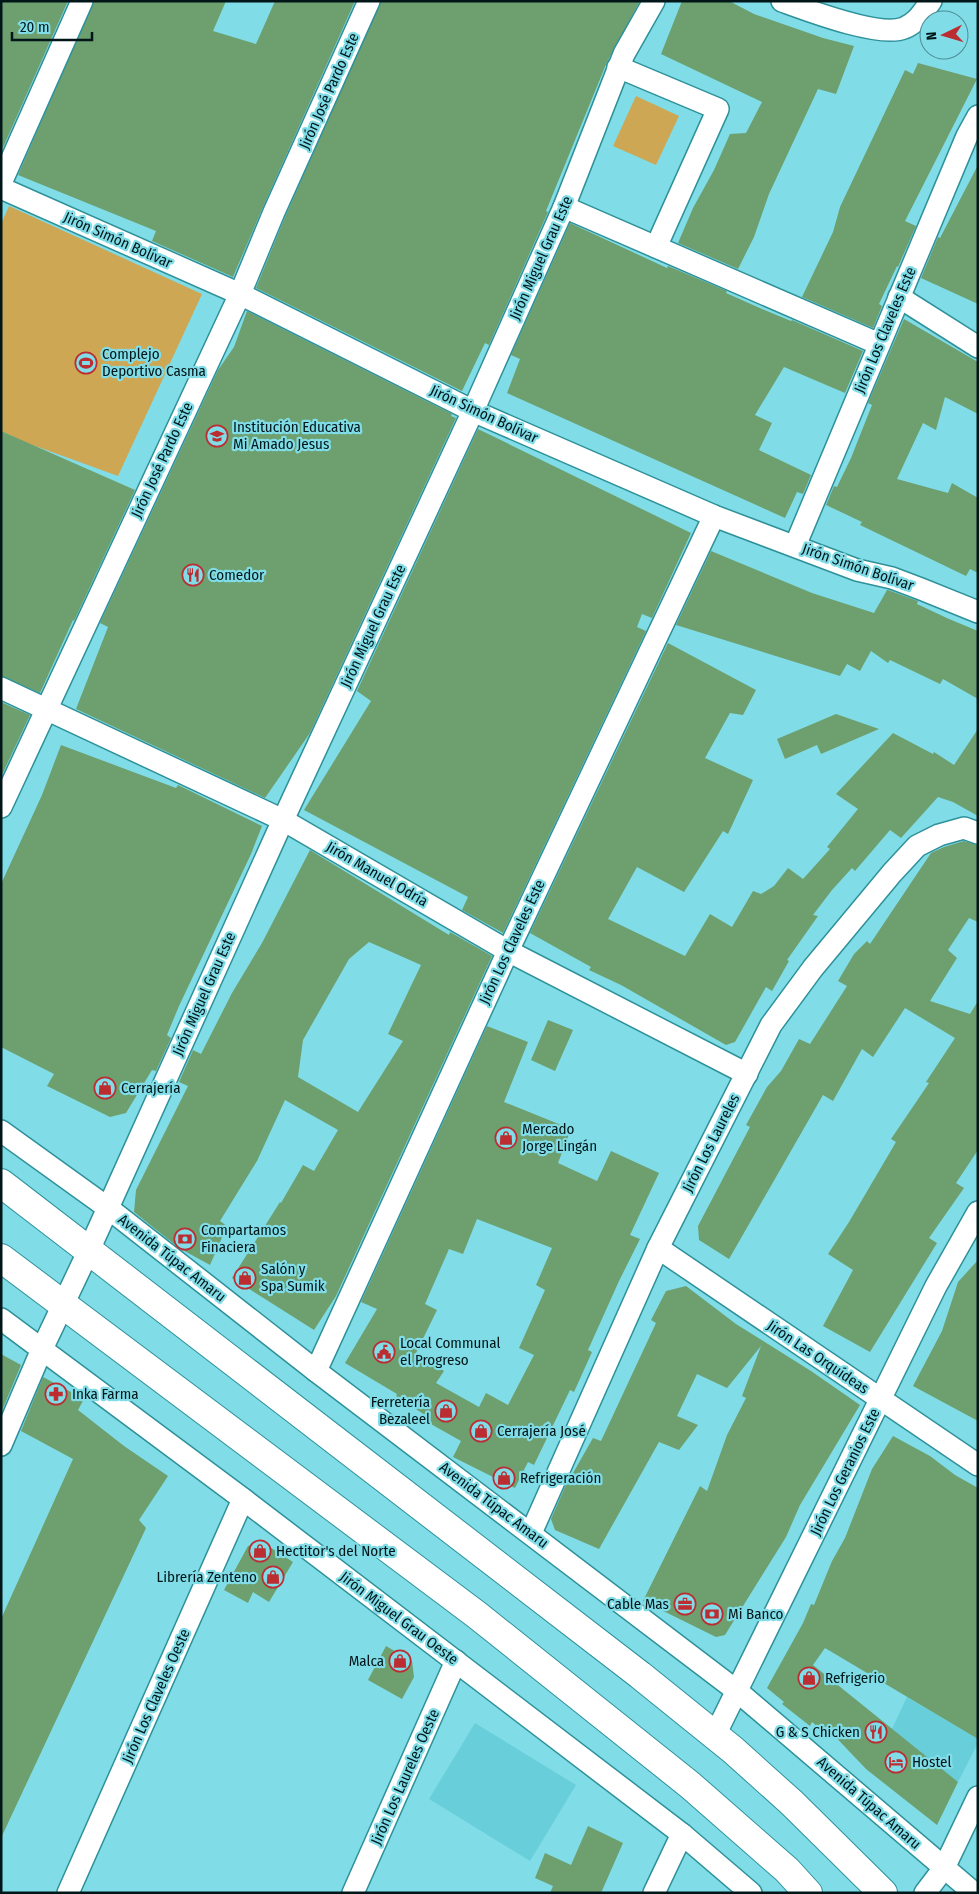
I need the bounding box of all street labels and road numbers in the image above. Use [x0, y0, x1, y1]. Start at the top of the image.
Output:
street label: Jirón José Pardo Este [295, 30, 363, 152]
street label: Jirón Miguel Grau Este [506, 193, 576, 323]
street label: Jirón Simón Bolívar [61, 208, 176, 272]
street label: Jirón Los Claveles Este [850, 264, 920, 396]
street label: Jirón Simón Bolívar [427, 381, 541, 447]
street label: Jirón José Pardo Este [127, 399, 197, 521]
street label: Jirón Simón Bolívar [800, 539, 917, 595]
street label: Jirón Miguel Grau Este [337, 562, 409, 690]
street label: Jirón Manuel Odría [323, 838, 431, 910]
street label: Jirón Los Claveles Este [475, 877, 549, 1007]
street label: Jirón Miguel Grau Este [169, 929, 239, 1059]
street label: Jirón Los Laureles [679, 1091, 743, 1195]
street label: Avenida Túpac Amaru [115, 1210, 229, 1306]
street label: Jirón Las Orquídeas [764, 1316, 872, 1398]
street label: Jirón Los Geranios Este [806, 1405, 884, 1539]
street label: Avenida Túpac Amaru [436, 1458, 552, 1552]
street label: Jirón Miguel Grau Oeste [336, 1568, 462, 1668]
street label: Jirón Los Claveles Oeste [118, 1626, 194, 1766]
street label: Jirón Los Laureles Oeste [367, 1706, 443, 1848]
street label: Avenida Túpac Amaru [813, 1753, 925, 1853]

